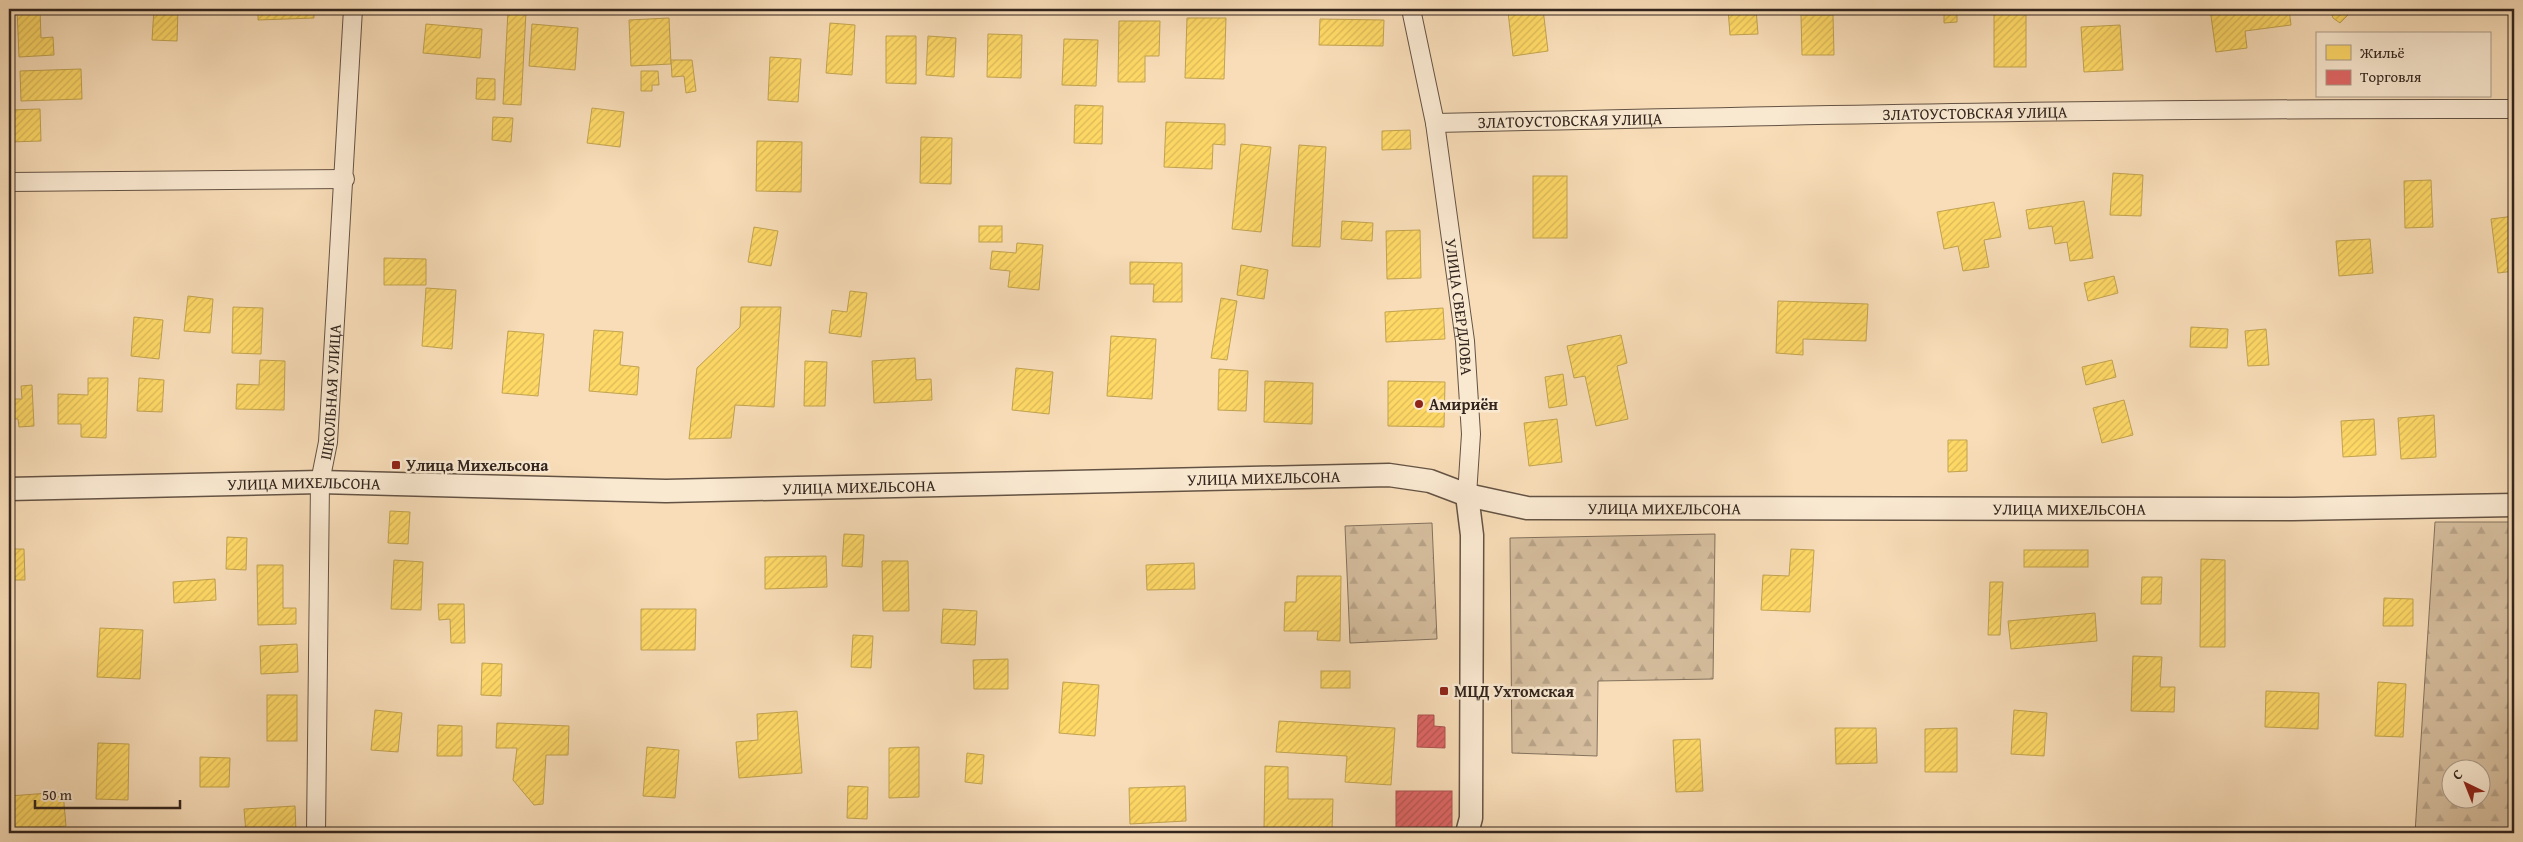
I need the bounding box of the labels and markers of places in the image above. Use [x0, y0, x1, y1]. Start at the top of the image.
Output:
place label: Амириён [1429, 392, 1498, 416]
marker: Амириён [1413, 398, 1425, 410]
place label: Улица Михельсона [406, 453, 549, 477]
marker: Улица Михельсона [390, 459, 402, 471]
place label: МЦД Ухтомская [1454, 679, 1574, 703]
marker: МЦД Ухтомская [1438, 685, 1450, 697]

